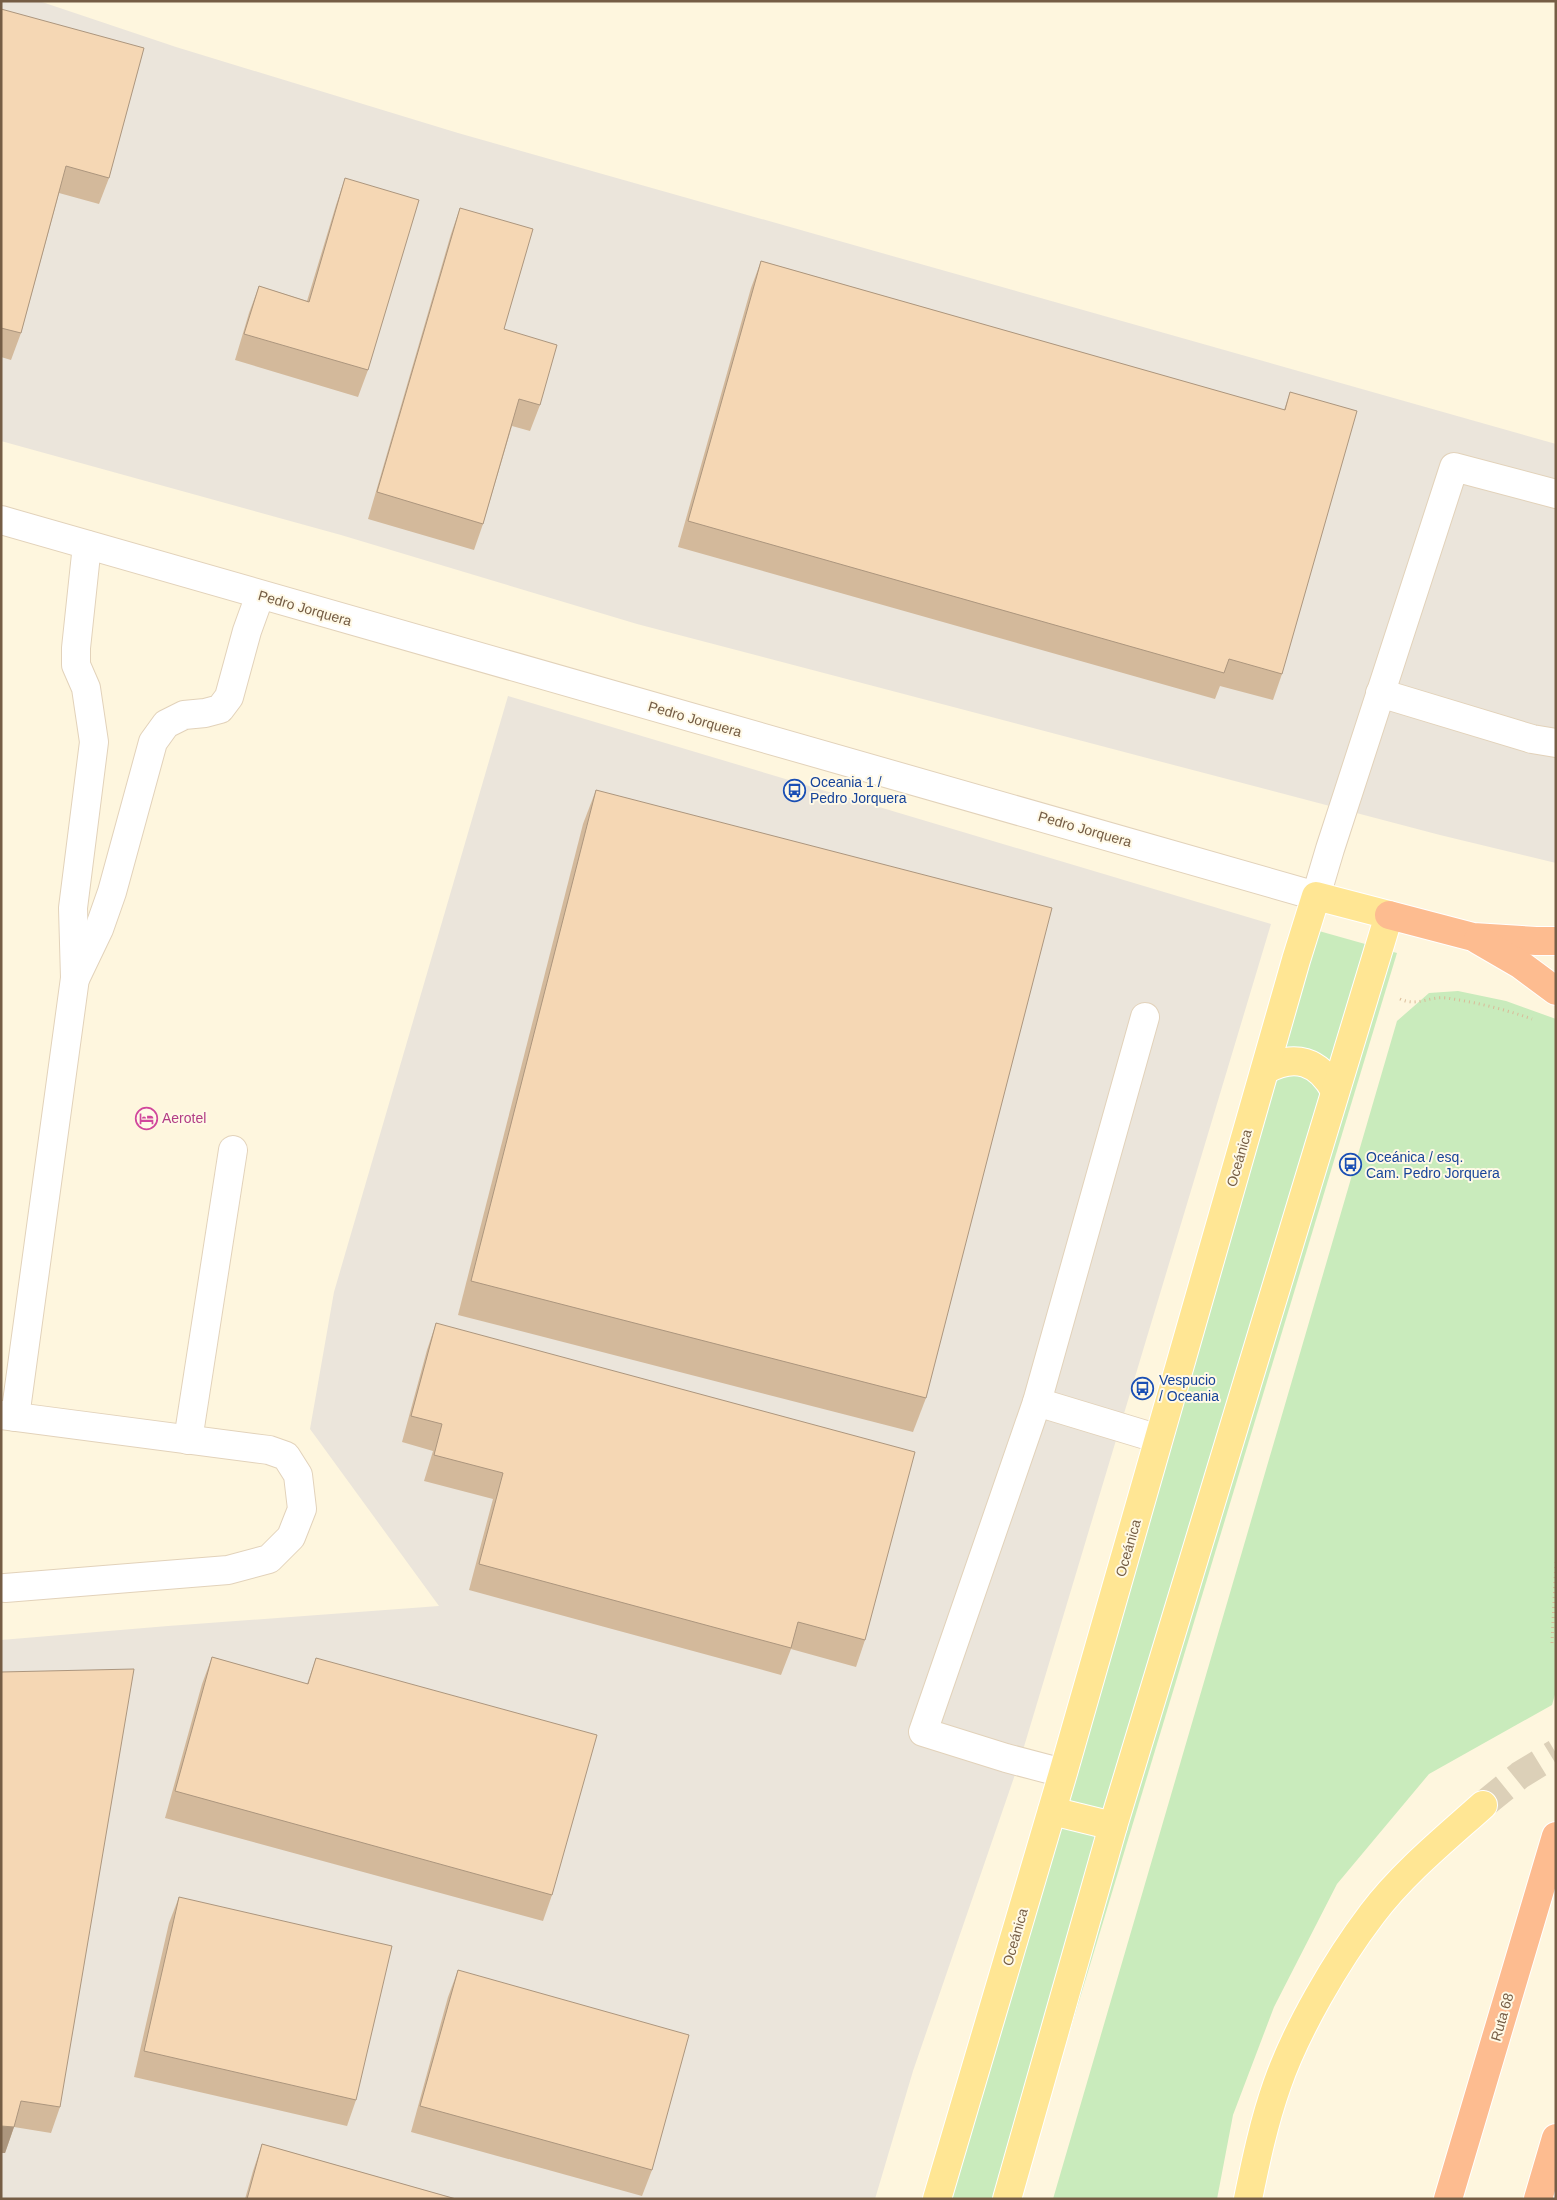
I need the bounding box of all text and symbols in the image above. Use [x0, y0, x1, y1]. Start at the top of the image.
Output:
street label: Pedro Jorquera [256, 587, 354, 629]
street label: Pedro Jorquera [646, 698, 744, 740]
place label: Oceania 1 / Pedro Jorquera [810, 774, 907, 806]
bus stop icon: Oceania 1 / Pedro Jorquera [782, 778, 806, 802]
street label: Pedro Jorquera [1036, 808, 1134, 850]
hotel icon: Aerotel [134, 1106, 158, 1130]
place label: Aerotel [162, 1110, 206, 1126]
street label: Oceánica [1223, 1127, 1255, 1189]
place label: Oceánica / esq. Cam. Pedro Jorquera [1366, 1149, 1500, 1181]
bus stop icon: Oceánica / esq. Cam. Pedro Jorquera [1338, 1153, 1362, 1177]
place label: Vespucio / Oceania [1159, 1372, 1219, 1404]
bus stop icon: Vespucio / Oceania [1131, 1376, 1155, 1400]
street label: Oceánica [1112, 1517, 1144, 1579]
street label: Oceánica [999, 1906, 1031, 1968]
street label: Ruta 68 [1488, 1991, 1517, 2043]

